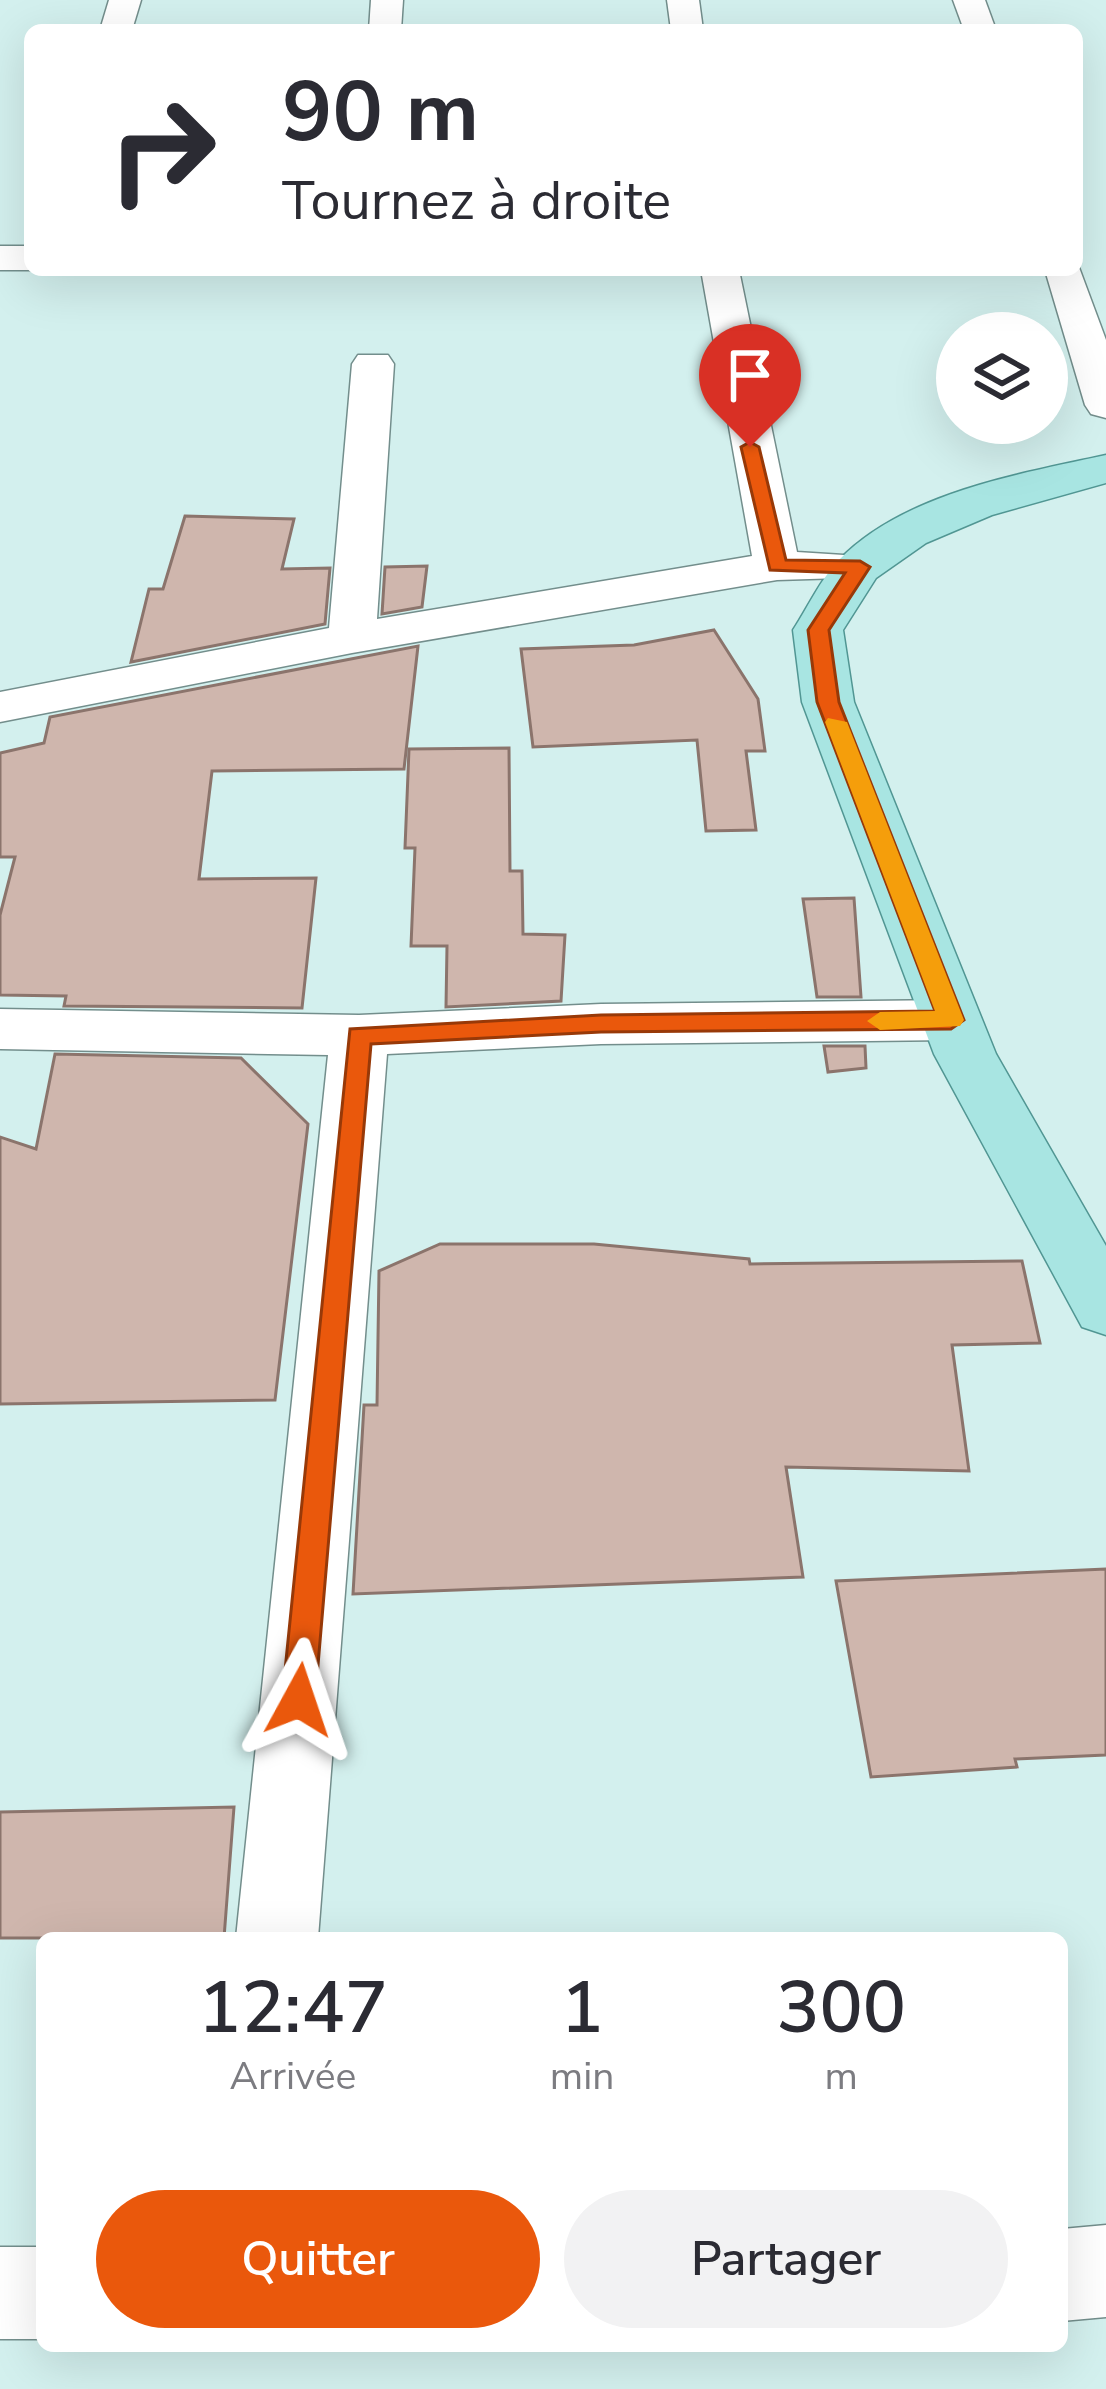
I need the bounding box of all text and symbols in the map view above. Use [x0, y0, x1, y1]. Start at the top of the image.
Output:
text: 90 m [282, 55, 479, 170]
icon: right [84, 72, 240, 228]
text: Tournez à droite [282, 164, 671, 238]
map controls [936, 312, 1068, 444]
button: layers [936, 312, 1068, 444]
pin [699, 324, 801, 447]
icon: arrive [717, 342, 783, 408]
position arrow [236, 1637, 362, 1763]
text: 12:47 [198, 1959, 388, 2057]
text: 1 [561, 1959, 604, 2057]
text: 300 [776, 1959, 906, 2057]
text: Arrivée [230, 2050, 356, 2103]
text: min [550, 2050, 614, 2103]
text: m [824, 2050, 858, 2103]
button: Quitter [96, 2190, 540, 2328]
button: Partager [564, 2190, 1008, 2328]

